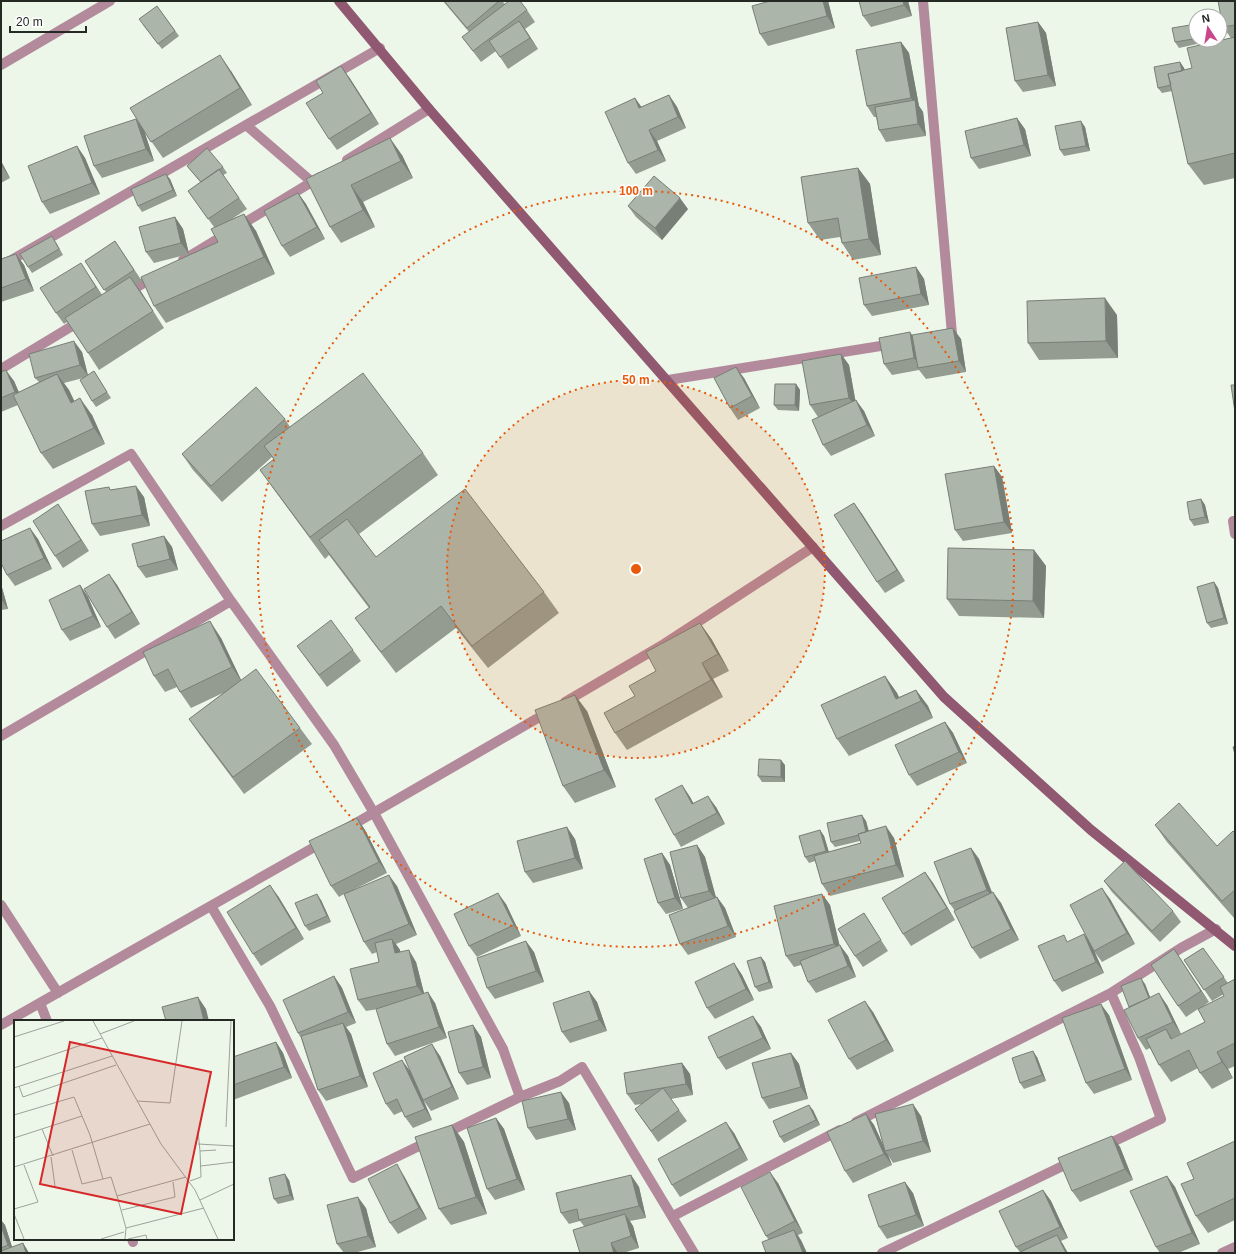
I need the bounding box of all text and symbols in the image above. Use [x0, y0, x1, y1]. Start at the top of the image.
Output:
scale bar [10, 8, 86, 34]
north arrow [1188, 8, 1228, 48]
text: N [1201, 12, 1211, 25]
text: 20 m [16, 15, 43, 29]
text: 100 m [619, 184, 653, 198]
text: 50 m [622, 373, 650, 387]
centre of rings [629, 562, 643, 576]
inset map [14, 1020, 234, 1240]

